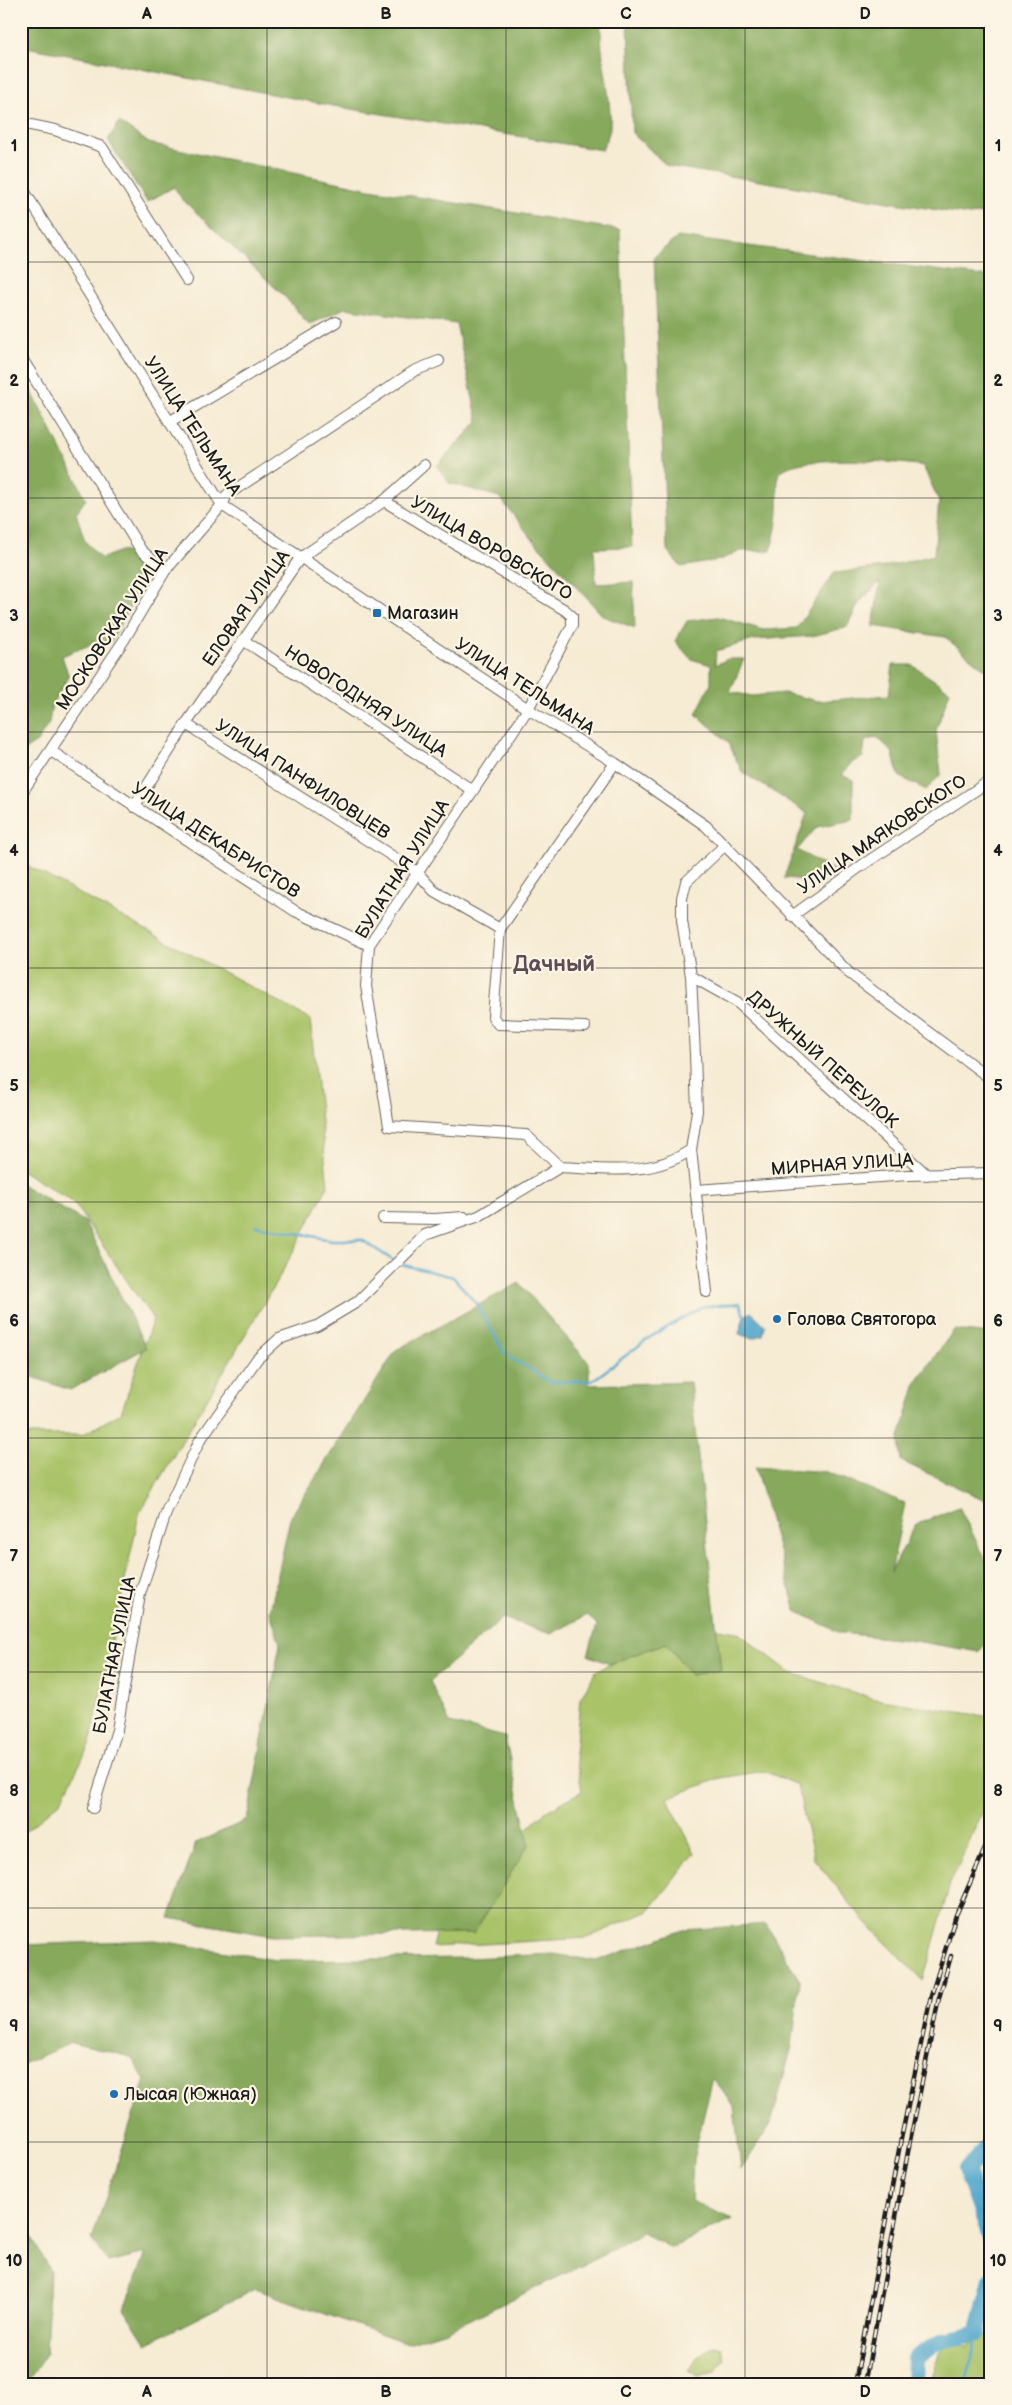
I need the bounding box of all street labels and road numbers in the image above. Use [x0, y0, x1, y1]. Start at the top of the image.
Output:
street label: УЛИЦА ТЕЛЬМАНА [140, 353, 246, 500]
street label: УЛИЦА ВОРОВСКОГО [407, 492, 576, 605]
street label: МОСКОВСКАЯ УЛИЦА [52, 544, 173, 714]
street label: ЕЛОВАЯ УЛИЦА [198, 546, 294, 670]
street label: УЛИЦА ТЕЛЬМАНА [451, 634, 598, 739]
street label: НОВОГОДНЯЯ УЛИЦА [281, 641, 451, 762]
street label: УЛИЦА ПАНФИЛОВЦЕВ [212, 715, 394, 844]
street label: УЛИЦА МАЯКОВСКОГО [794, 770, 971, 899]
street label: УЛИЦА ДЕКАБРИСТОВ [128, 778, 304, 903]
street label: БУЛАТНАЯ УЛИЦА [351, 796, 454, 943]
street label: ДРУЖНЫЙ ПЕРЕУЛОК [743, 986, 903, 1133]
street label: МИРНАЯ УЛИЦА [770, 1149, 914, 1180]
street label: БУЛАТНАЯ УЛИЦА [89, 1574, 140, 1736]

